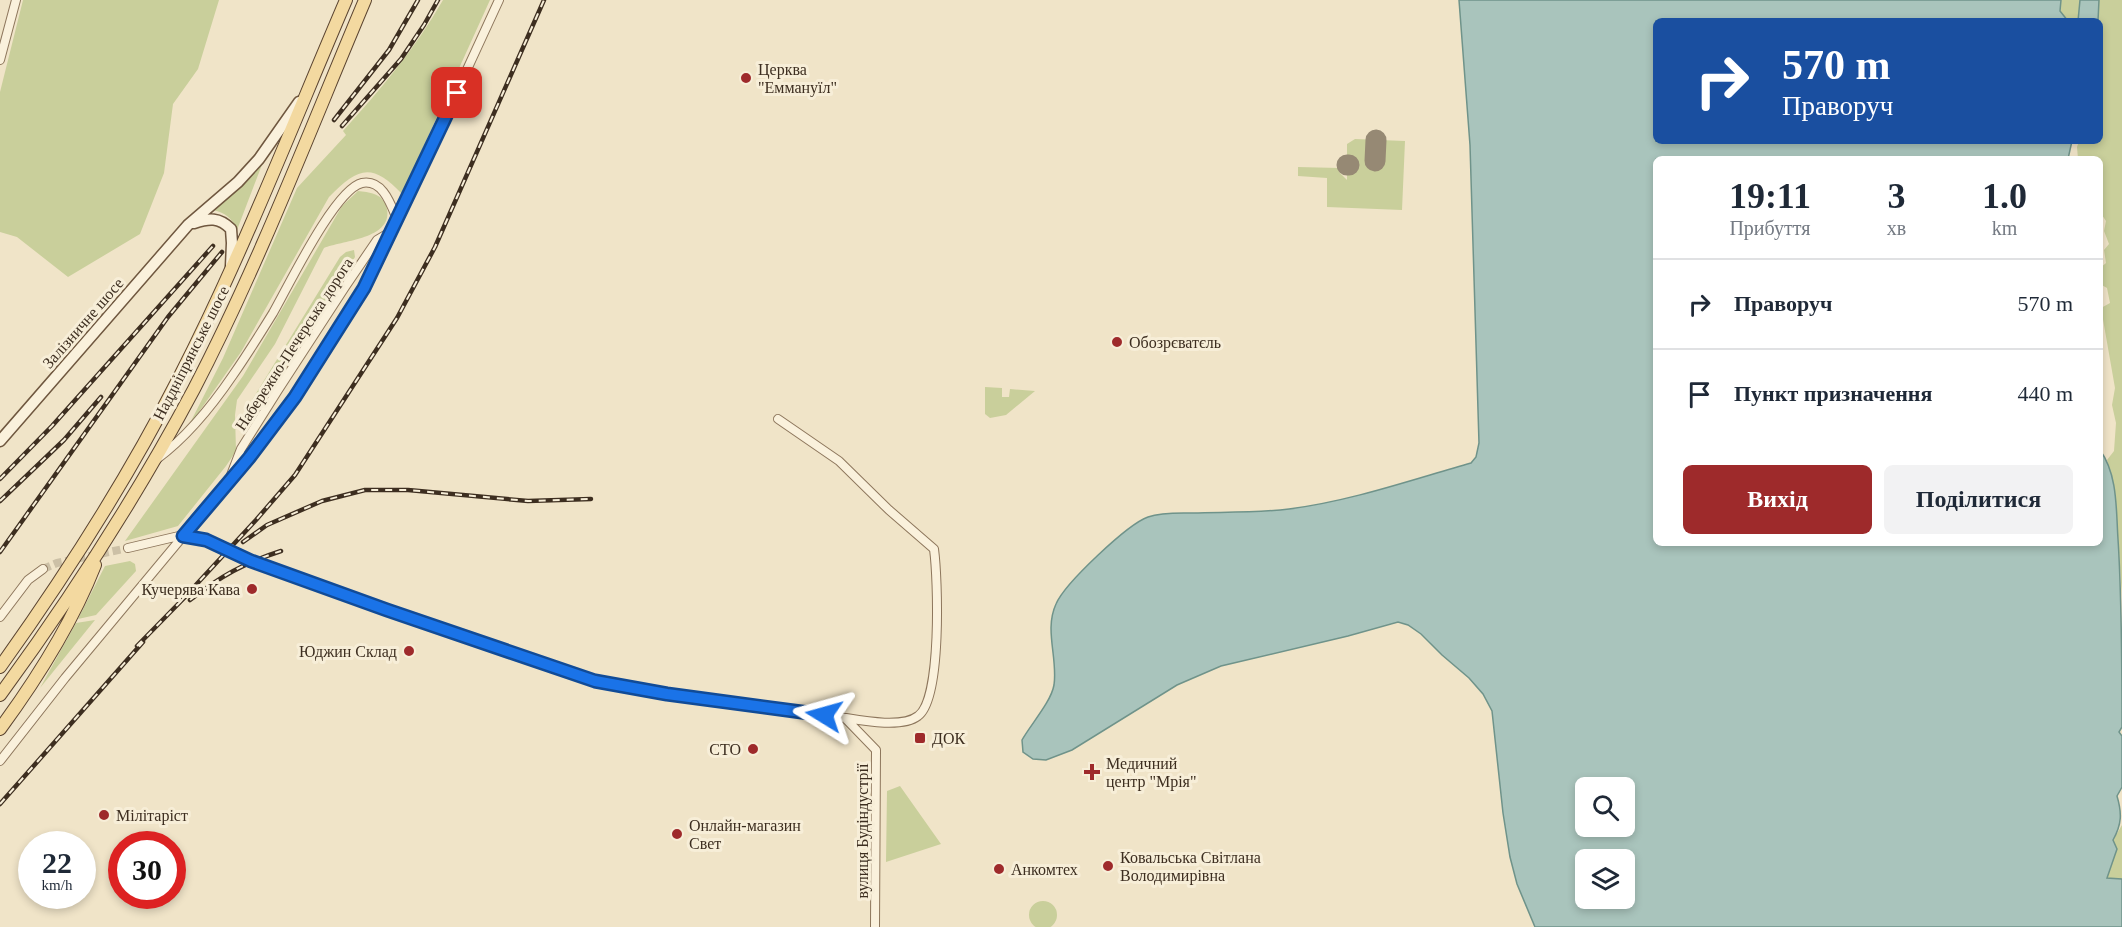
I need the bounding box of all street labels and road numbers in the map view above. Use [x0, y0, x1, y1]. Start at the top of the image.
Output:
street label: Набережно-Печерська дорога [232, 255, 357, 434]
street label: Залізничне шосе [39, 274, 127, 372]
street label: Наддніпрянське шосе [150, 283, 233, 423]
street label: вулиця Будіндустрії [854, 763, 872, 899]

